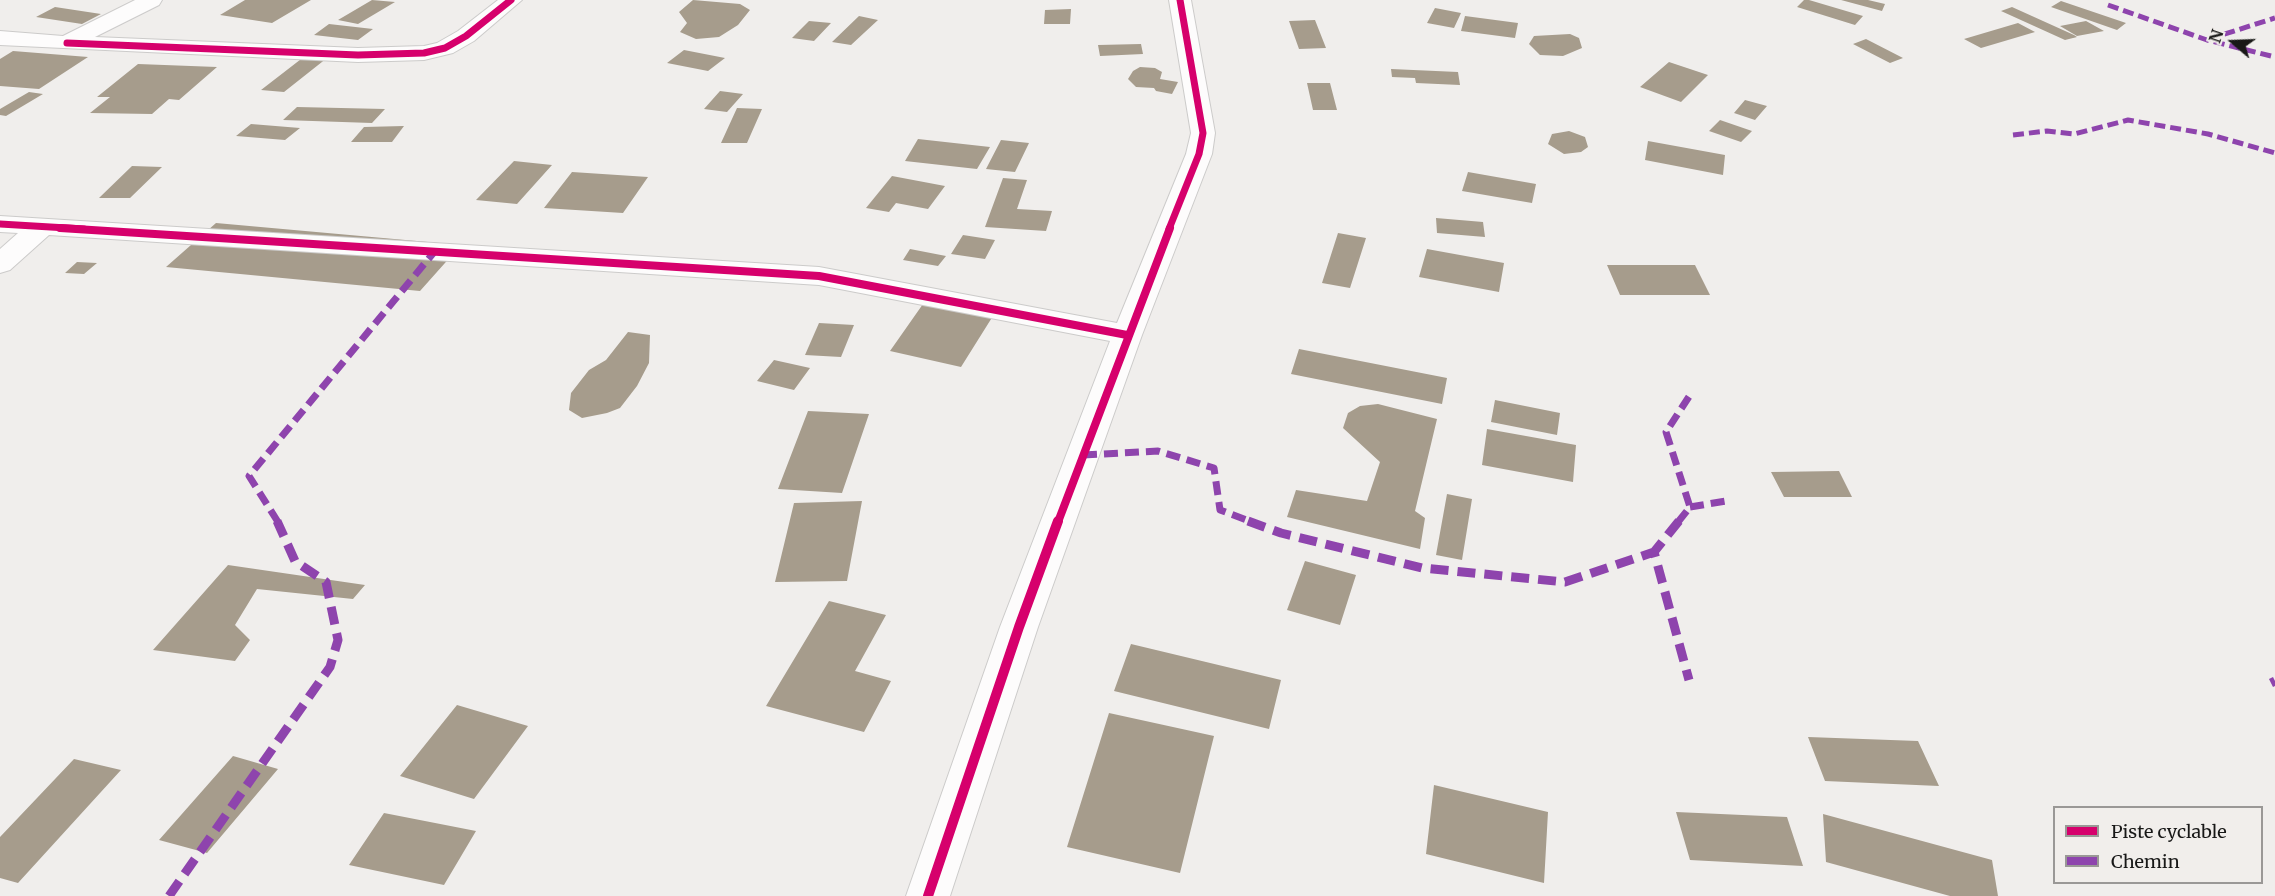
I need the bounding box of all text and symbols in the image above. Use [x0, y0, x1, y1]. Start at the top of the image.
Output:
north arrow [2203, 12, 2263, 72]
text: N [2204, 27, 2227, 45]
legend [2053, 806, 2263, 884]
text: Piste cyclable [2111, 820, 2227, 843]
text: Chemin [2111, 850, 2180, 873]

